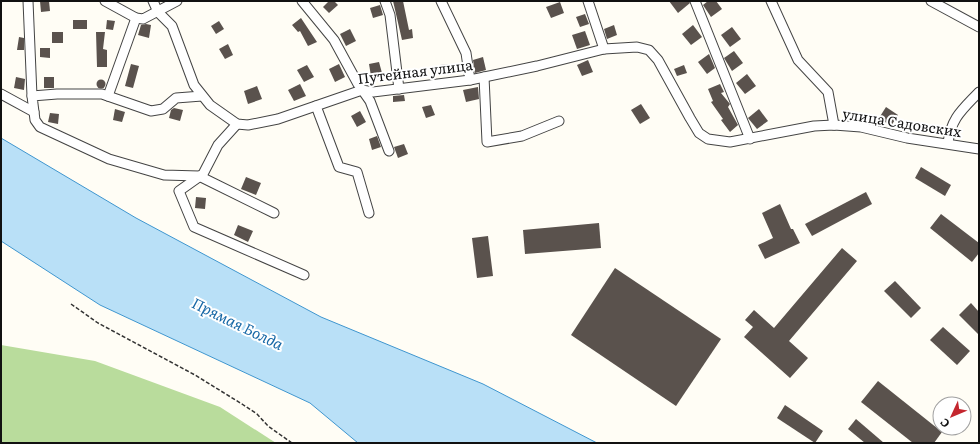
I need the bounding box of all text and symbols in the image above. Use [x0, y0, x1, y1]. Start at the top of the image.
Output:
street label: Путейная улица [356, 54, 474, 88]
street label: улица Садовских [841, 103, 963, 141]
water label: Прямая Болда [188, 291, 288, 355]
north arrow [932, 396, 972, 436]
text: С [935, 415, 953, 432]

